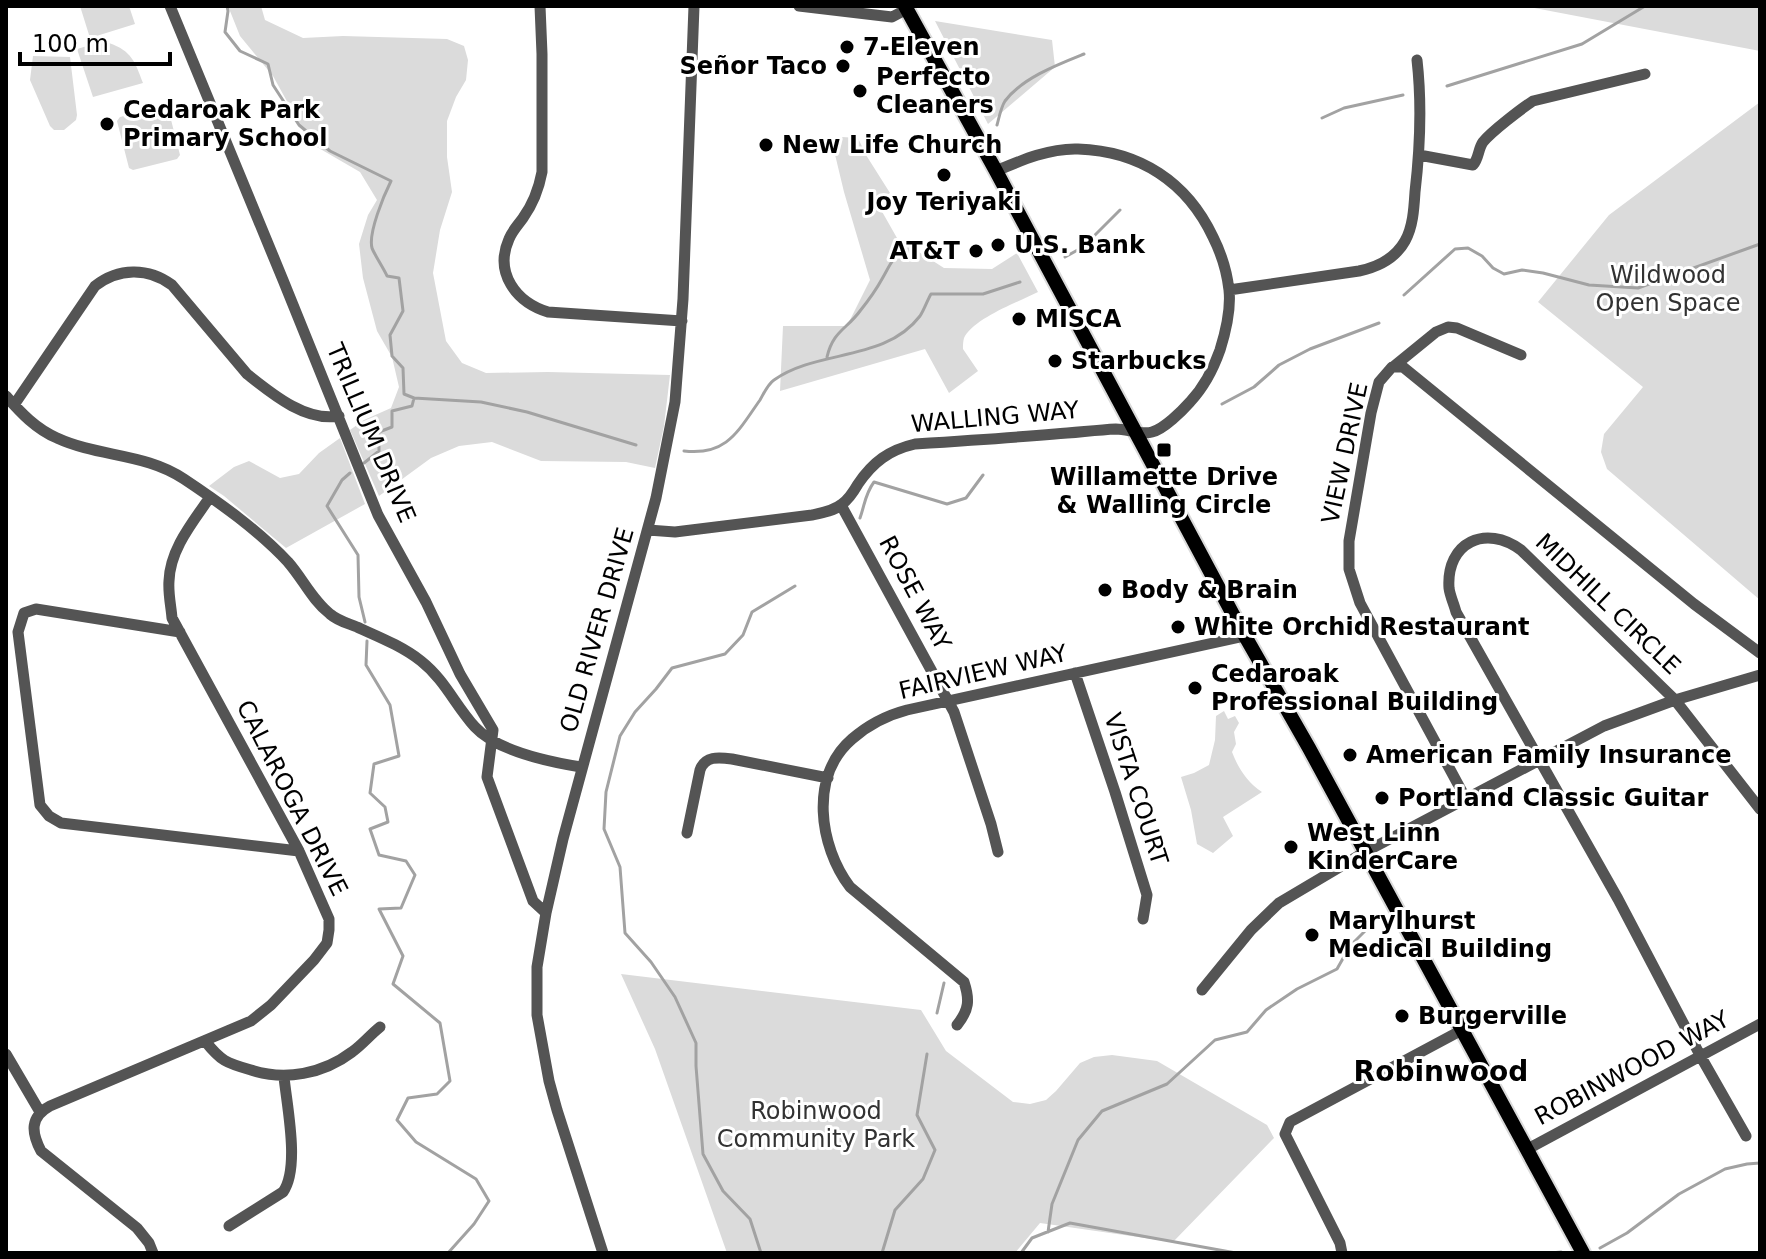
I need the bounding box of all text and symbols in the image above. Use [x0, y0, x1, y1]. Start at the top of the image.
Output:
scale bar [20, 16, 170, 66]
text: 100 m [32, 30, 109, 58]
place label: 7-Eleven [863, 33, 980, 61]
marker: 7-Eleven [838, 38, 856, 56]
place label: Señor Taco [679, 52, 827, 80]
marker: Señor Taco [834, 57, 852, 75]
place label: Perfecto Cleaners [876, 63, 994, 119]
marker: Perfecto Cleaners [851, 82, 869, 100]
place label: Cedaroak Park Primary School [123, 96, 328, 152]
marker: Cedaroak Park Primary School [98, 115, 116, 133]
place label: New Life Church [782, 131, 1002, 159]
marker: New Life Church [757, 136, 775, 154]
marker: Joy Teriyaki [935, 166, 953, 184]
place label: Joy Teriyaki [865, 188, 1021, 216]
place label: U.S. Bank [1014, 231, 1146, 259]
marker: U.S. Bank [989, 236, 1007, 254]
place label: AT&T [890, 237, 961, 265]
marker: AT&T [967, 242, 985, 260]
park label: Wildwood Open Space [1596, 261, 1740, 317]
place label: MISCA [1035, 305, 1122, 333]
marker: MISCA [1010, 310, 1028, 328]
street label: TRILLIUM DRIVE [320, 338, 421, 527]
place label: Starbucks [1071, 347, 1207, 375]
marker: Starbucks [1046, 352, 1064, 370]
street label: VIEW DRIVE [1316, 380, 1374, 526]
street label: WALLING WAY [910, 396, 1080, 438]
marker: Willamette Drive & Walling Circle [1155, 441, 1173, 459]
place label: Willamette Drive & Walling Circle [1050, 463, 1278, 519]
street label: OLD RIVER DRIVE [554, 524, 640, 736]
street label: MIDHILL CIRCLE [1530, 528, 1686, 680]
street label: ROSE WAY [873, 531, 957, 655]
place label: Body & Brain [1121, 576, 1298, 604]
marker: Body & Brain [1096, 581, 1114, 599]
place label: White Orchid Restaurant [1194, 613, 1530, 641]
marker: White Orchid Restaurant [1169, 618, 1187, 636]
street label: FAIRVIEW WAY [896, 639, 1070, 705]
place label: Cedaroak Professional Building [1211, 660, 1498, 716]
marker: Cedaroak Professional Building [1186, 679, 1204, 697]
street label: CALAROGA DRIVE [231, 696, 353, 900]
street label: VISTA COURT [1098, 709, 1174, 869]
place label: American Family Insurance [1366, 741, 1731, 769]
marker: American Family Insurance [1341, 746, 1359, 764]
place label: Portland Classic Guitar [1398, 784, 1709, 812]
marker: Portland Classic Guitar [1373, 789, 1391, 807]
place label: West Linn KinderCare [1307, 819, 1458, 875]
marker: West Linn KinderCare [1282, 838, 1300, 856]
place label: Marylhurst Medical Building [1328, 907, 1552, 963]
marker: Marylhurst Medical Building [1303, 926, 1321, 944]
place label: Burgerville [1418, 1002, 1567, 1030]
street label: ROBINWOOD WAY [1530, 1005, 1734, 1131]
marker: Burgerville [1393, 1007, 1411, 1025]
district label: Robinwood [1354, 1055, 1528, 1088]
park label: Robinwood Community Park [717, 1097, 915, 1153]

